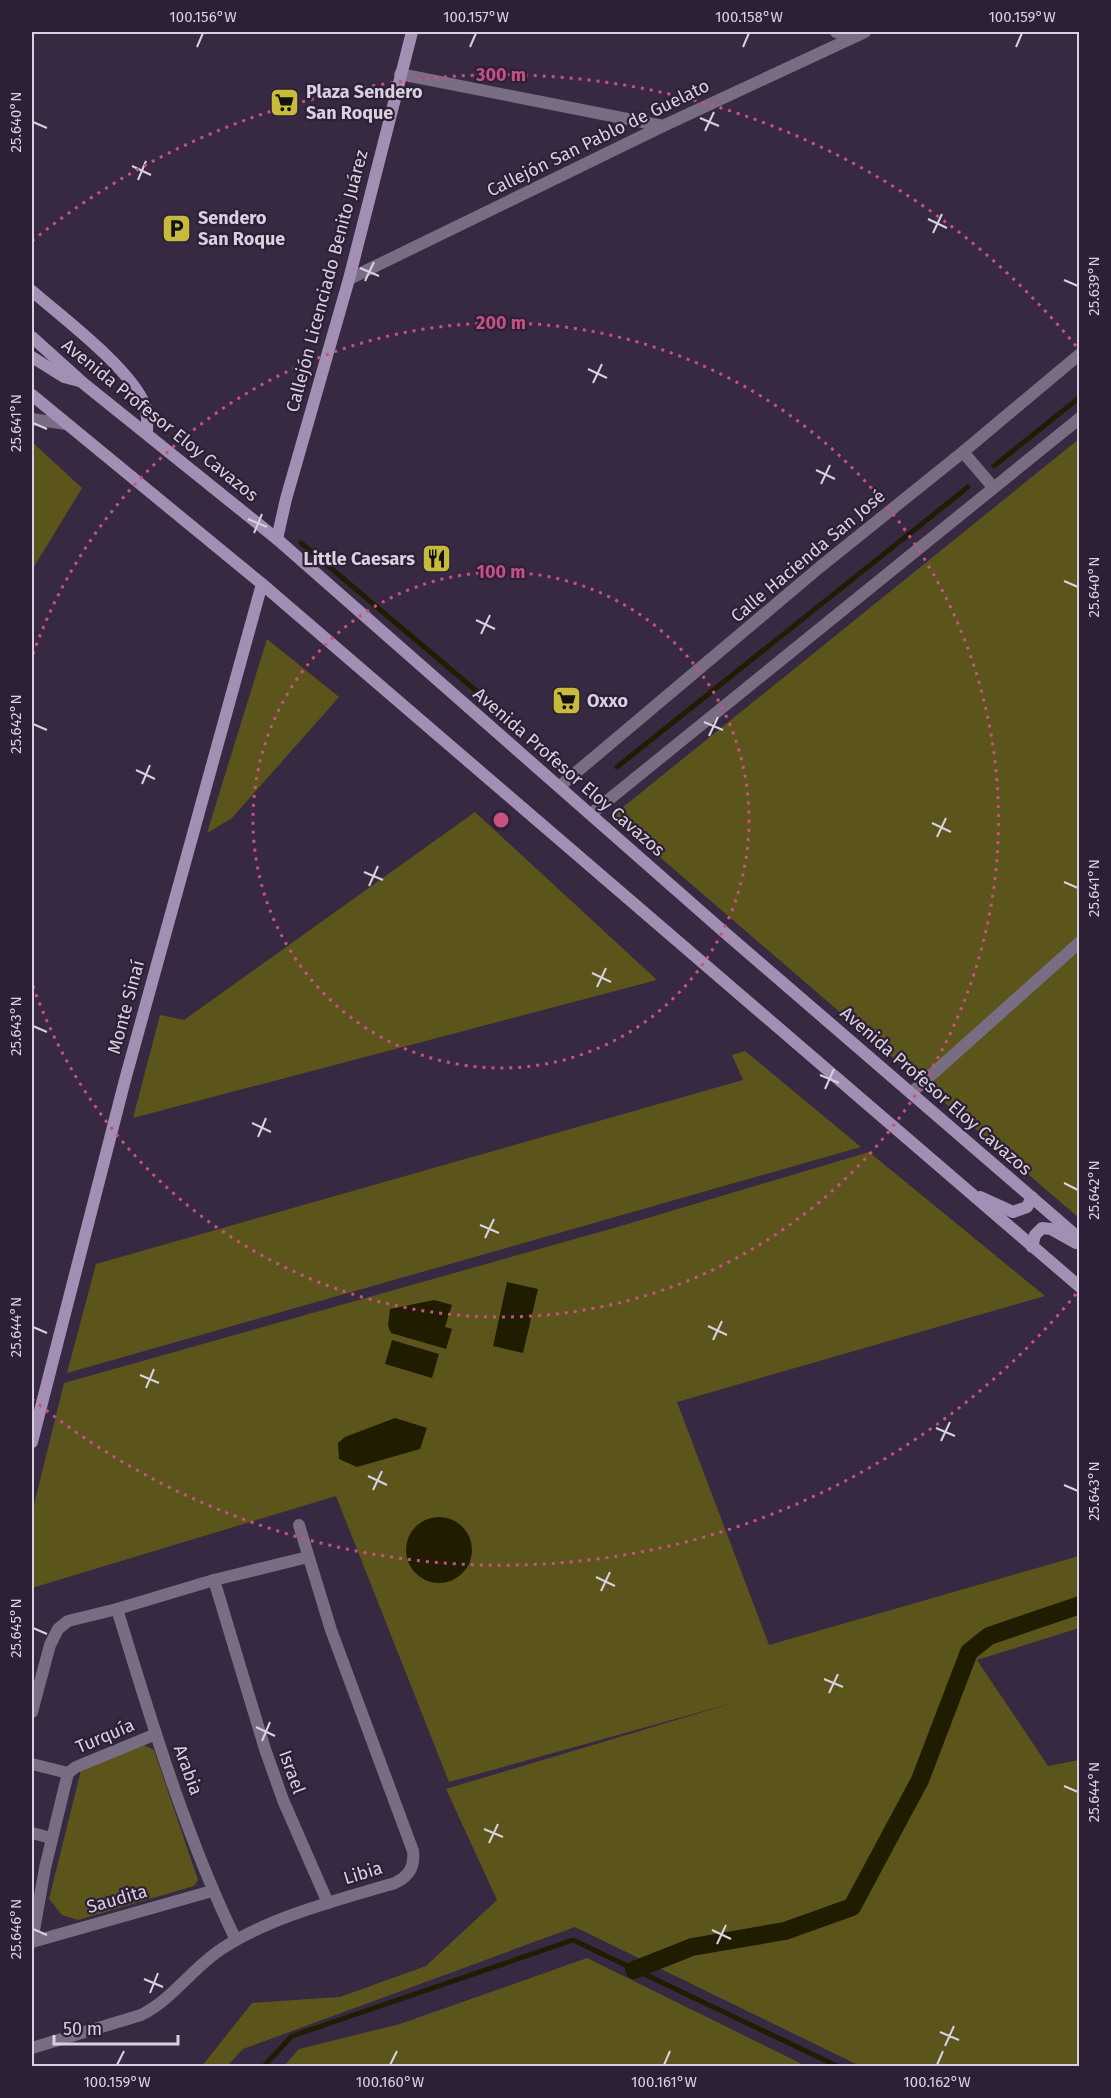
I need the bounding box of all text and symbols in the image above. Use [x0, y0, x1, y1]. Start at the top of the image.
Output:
text: 100.156°W [169, 8, 237, 26]
text: 100.157°W [443, 8, 510, 26]
text: 100.158°W [715, 8, 784, 26]
text: 100.159°W [988, 8, 1056, 26]
text: 300 m [475, 64, 526, 86]
street label: Callejón San Pablo de Guelato [483, 74, 713, 202]
place label: Plaza Sendero San Roque [306, 81, 422, 124]
supermarket icon: Plaza Sendero San Roque [269, 86, 301, 118]
text: 25.640°N [7, 92, 25, 152]
street label: Callejón Licenciado Benito Juárez [281, 147, 373, 414]
place label: Sendero San Roque [198, 207, 285, 250]
parking icon: Sendero San Roque [161, 212, 193, 244]
text: 25.639°N [1085, 256, 1103, 316]
text: 200 m [476, 312, 526, 334]
street label: Avenida Profesor Eloy Cavazos [57, 334, 263, 506]
text: 25.641°N [7, 394, 25, 452]
street label: Calle Hacienda San José [726, 485, 890, 627]
restaurant icon: Little Caesars [420, 543, 452, 575]
place label: Little Caesars [303, 548, 415, 570]
text: 25.640°N [1085, 557, 1103, 617]
text: 100 m [477, 561, 525, 583]
street label: Avenida Profesor Eloy Cavazos [469, 683, 669, 861]
supermarket icon: Oxxo [550, 685, 582, 717]
place label: Oxxo [587, 690, 628, 712]
text: 25.642°N [7, 694, 25, 754]
centre of rings [491, 810, 511, 830]
text: 25.641°N [1085, 859, 1103, 917]
street label: Monte Sinaí [103, 958, 149, 1056]
text: 25.643°N [7, 996, 25, 1056]
street label: Avenida Profesor Eloy Cavazos [836, 1002, 1036, 1180]
text: 25.642°N [1085, 1160, 1103, 1220]
text: 25.644°N [7, 1297, 25, 1357]
text: 25.643°N [1085, 1461, 1103, 1521]
text: 25.645°N [7, 1598, 25, 1658]
street label: Turquía [72, 1714, 138, 1758]
street label: Arabia [169, 1742, 207, 1798]
street label: Israel [274, 1747, 310, 1797]
text: 25.644°N [1085, 1762, 1103, 1822]
street label: Libia [341, 1857, 385, 1889]
street label: Saudita [84, 1880, 150, 1918]
text: 25.646°N [7, 1899, 25, 1959]
scale bar [54, 2008, 178, 2046]
text: 50 m [63, 2018, 102, 2040]
text: 100.159°W [83, 2073, 151, 2091]
text: 100.160°W [356, 2073, 425, 2091]
text: 100.161°W [631, 2073, 698, 2091]
text: 100.162°W [903, 2073, 971, 2091]

